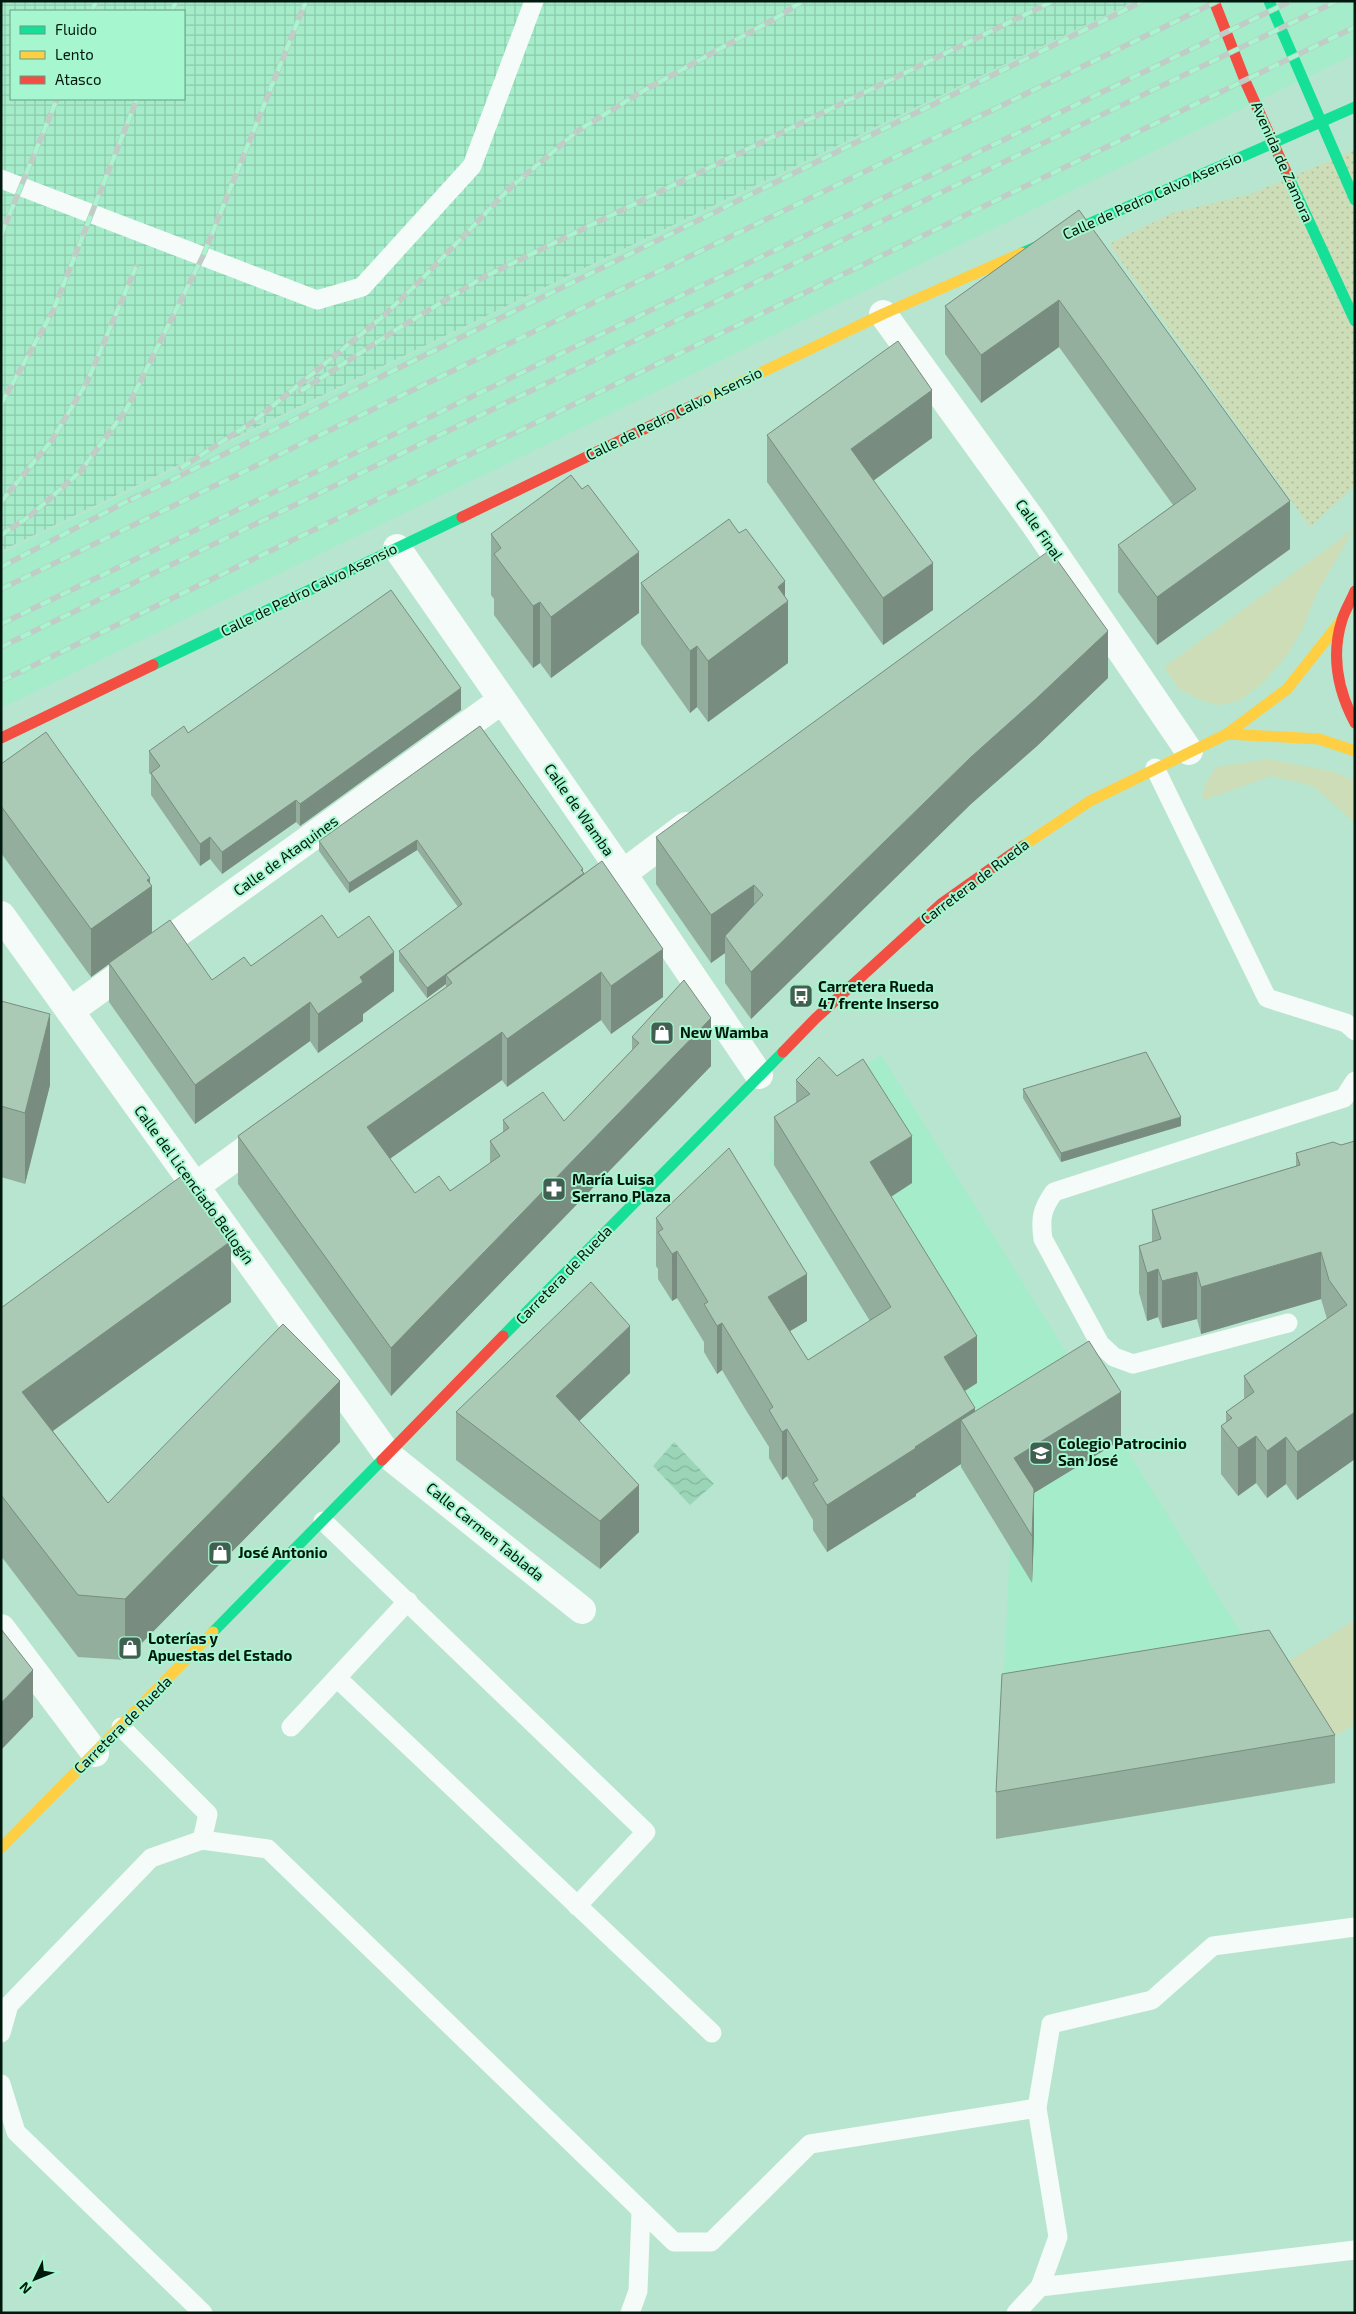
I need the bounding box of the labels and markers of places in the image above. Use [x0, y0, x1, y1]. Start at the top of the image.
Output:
place label: Carretera Rueda 47 frente Inserso [818, 977, 939, 1012]
bus stop icon: Carretera Rueda 47 frente Inserso [788, 983, 814, 1009]
shop icon: New Wamba [649, 1020, 675, 1046]
place label: New Wamba [680, 1023, 769, 1041]
place label: María Luisa Serrano Plaza [572, 1170, 671, 1205]
pharmacy icon: María Luisa Serrano Plaza [541, 1176, 567, 1202]
place label: Colegio Patrocinio San José [1058, 1434, 1187, 1469]
school or university icon: Colegio Patrocinio San José [1028, 1440, 1054, 1466]
shop icon: José Antonio [207, 1540, 233, 1566]
place label: José Antonio [238, 1543, 328, 1561]
place label: Loterías y Apuestas del Estado [148, 1629, 293, 1664]
shop icon: Loterías y Apuestas del Estado [117, 1635, 143, 1661]

